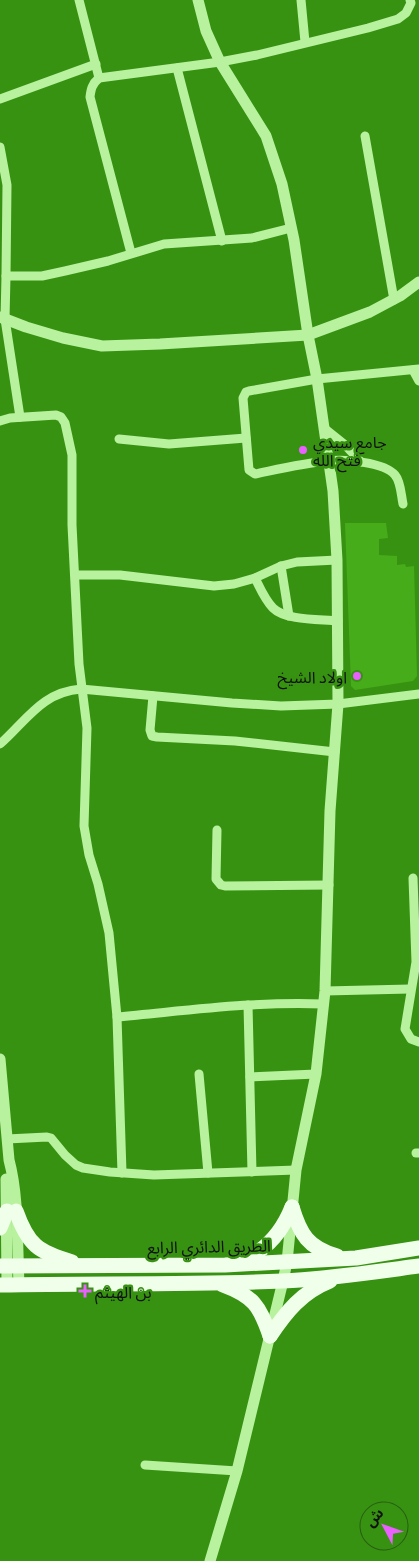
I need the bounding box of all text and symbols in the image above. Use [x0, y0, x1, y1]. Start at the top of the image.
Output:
place label: جامع سيدي فتح الله [313, 432, 387, 473]
marker: جامع سيدي فتح الله [297, 444, 309, 456]
place label: اولاد الشيخ [278, 667, 347, 690]
marker: اولاد الشيخ [351, 670, 363, 682]
street label: الطريق الدائري الرابع [147, 1235, 271, 1261]
place label: بن الهيثم [95, 1282, 152, 1305]
marker: بن الهيثم [79, 1285, 91, 1297]
north arrow [359, 1501, 409, 1551]
text: ش [361, 1504, 387, 1530]

